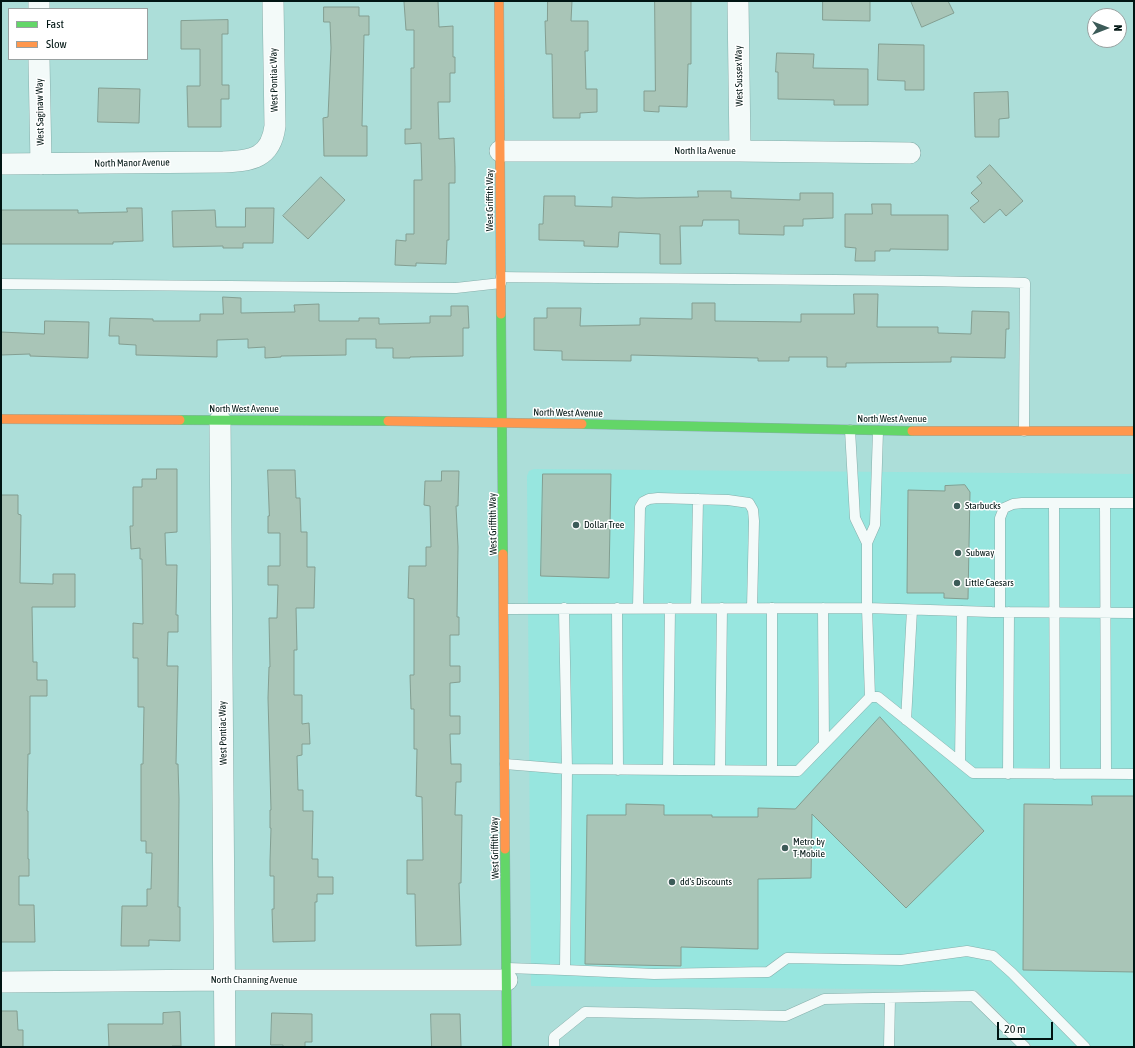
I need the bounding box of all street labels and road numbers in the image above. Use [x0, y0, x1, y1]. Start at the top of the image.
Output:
street label: West Sussex Way [732, 45, 746, 107]
street label: West Pontiac Way [267, 48, 281, 112]
street label: West Saginaw Way [33, 78, 47, 146]
street label: North Ila Avenue [674, 145, 736, 157]
street label: North Manor Avenue [94, 156, 170, 170]
street label: West Griffith Way [484, 169, 496, 231]
street label: North West Avenue [209, 403, 279, 415]
street label: North West Avenue [533, 406, 603, 420]
street label: North West Avenue [857, 413, 927, 425]
street label: West Griffith Way [486, 493, 500, 555]
street label: West Pontiac Way [216, 701, 230, 765]
street label: West Griffith Way [488, 817, 502, 879]
street label: North Channing Avenue [211, 974, 297, 986]

